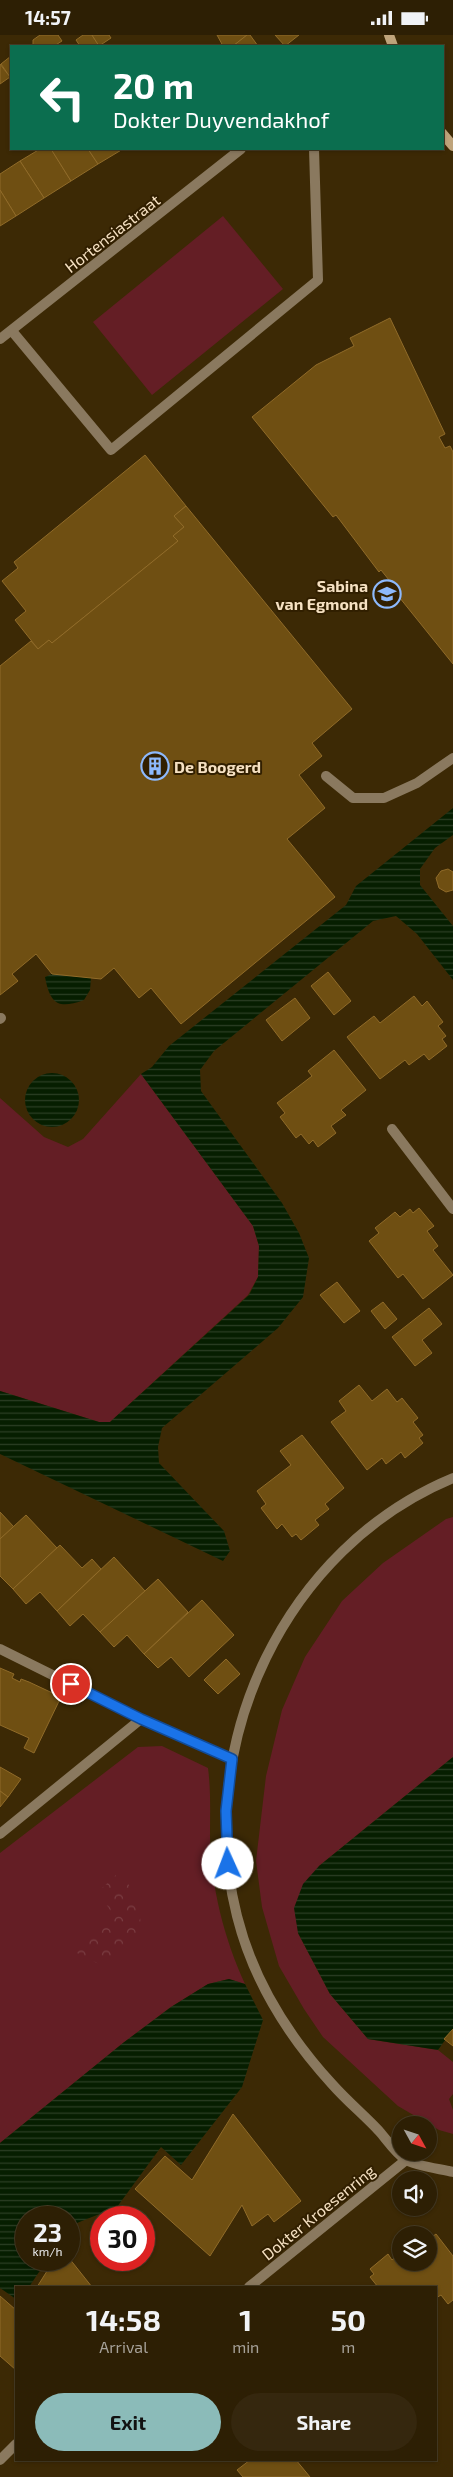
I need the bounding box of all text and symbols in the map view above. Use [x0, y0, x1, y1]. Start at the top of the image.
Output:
text: 14:57 [25, 6, 71, 29]
text: 20 m [113, 64, 194, 106]
icon: left [30, 65, 95, 130]
text: Dokter Duyvendakhof [113, 106, 329, 132]
street label: Hortensiastraat [61, 190, 163, 276]
place label: Sabina van Egmond [276, 576, 368, 613]
school or university icon: Sabina van Egmond [372, 579, 402, 609]
building icon: De Boogerd [140, 751, 170, 781]
place label: De Boogerd [174, 757, 261, 776]
pin [50, 1663, 92, 1705]
icon: arrive [57, 1670, 85, 1698]
position arrow [201, 1837, 253, 1889]
north arrow [392, 2116, 438, 2161]
map controls [392, 2116, 437, 2271]
street label: Dokter Kroesenring [258, 2160, 378, 2263]
button: sound [392, 2171, 437, 2216]
speed limit sign: 30 [90, 2206, 155, 2271]
text: 23 [33, 2217, 62, 2247]
button: layers [392, 2226, 437, 2271]
text: km/h [33, 2244, 62, 2258]
text: 14:58 [86, 2301, 161, 2337]
text: 1 [239, 2301, 252, 2337]
text: 50 [330, 2301, 366, 2337]
text: Arrival [99, 2337, 148, 2356]
text: min [232, 2337, 259, 2356]
text: m [341, 2337, 355, 2356]
button: Exit [35, 2393, 221, 2451]
button: Share [231, 2393, 417, 2451]

